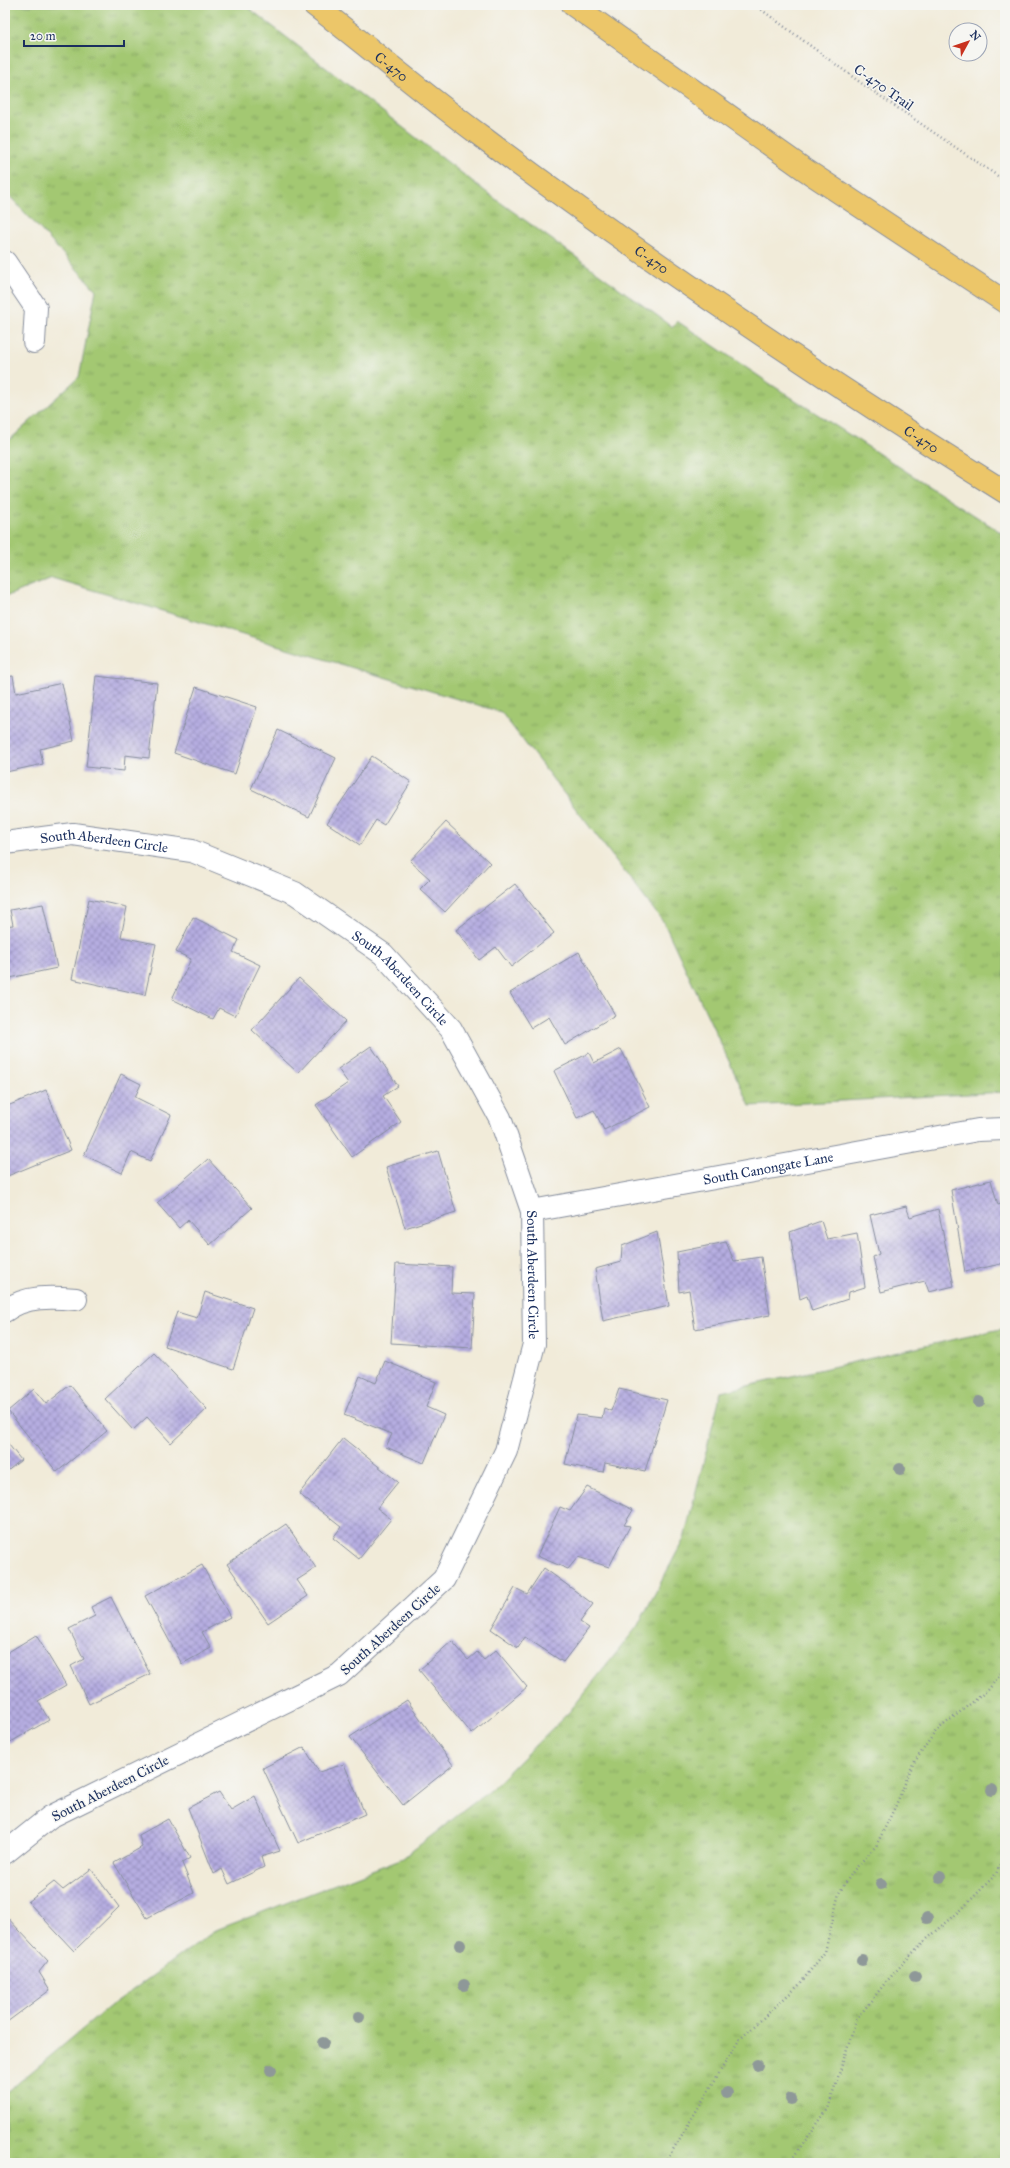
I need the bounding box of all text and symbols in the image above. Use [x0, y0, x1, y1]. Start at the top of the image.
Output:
scale bar [24, 22, 124, 48]
north arrow [948, 22, 988, 62]
text: N [967, 28, 984, 44]
text: 20 m [30, 29, 56, 43]
street label: C-470 [371, 48, 411, 85]
street label: C-470 Trail [851, 61, 917, 114]
street label: C-470 [631, 242, 672, 278]
street label: C-470 [900, 422, 942, 457]
street label: South Aberdeen Circle [39, 826, 169, 857]
street label: South Aberdeen Circle [349, 927, 452, 1029]
street label: South Canongate Lane [702, 1148, 835, 1189]
street label: South Aberdeen Circle [523, 1210, 542, 1340]
street label: South Aberdeen Circle [337, 1580, 444, 1679]
street label: South Aberdeen Circle [49, 1752, 172, 1825]

